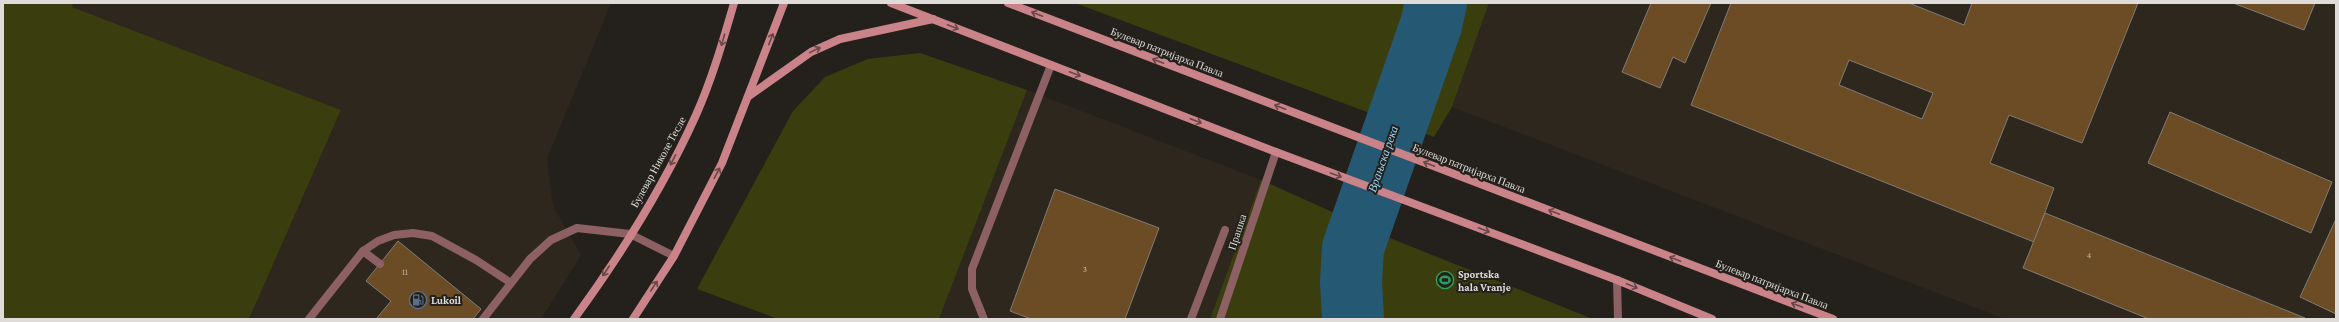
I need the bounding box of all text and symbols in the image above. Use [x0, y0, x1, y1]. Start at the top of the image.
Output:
one-way arrow [1032, 10, 1044, 18]
one-way arrow [947, 24, 959, 31]
street label: Булевар патријарха Павла [1109, 25, 1225, 79]
one-way arrow [767, 33, 775, 45]
one-way arrow [719, 34, 726, 47]
one-way arrow [809, 46, 821, 53]
one-way arrow [1153, 56, 1165, 64]
one-way arrow [1068, 70, 1080, 78]
one-way arrow [1274, 103, 1286, 111]
street label: Булевар Николе Тесле [628, 114, 688, 210]
one-way arrow [1189, 118, 1201, 125]
water label: Врањска река [1365, 124, 1401, 194]
street label: Булевар патријарха Павла [1411, 141, 1527, 195]
one-way arrow [669, 154, 676, 166]
one-way arrow [1423, 160, 1435, 168]
one-way arrow [714, 167, 721, 179]
one-way arrow [1329, 171, 1341, 179]
one-way arrow [1548, 208, 1560, 216]
street label: Прашка [1226, 213, 1248, 251]
one-way arrow [1478, 227, 1490, 235]
house number: 4 [2087, 250, 2092, 260]
one-way arrow [1670, 254, 1682, 262]
street label: Булевар патријарха Павла [1714, 257, 1830, 311]
house number: 3 [1083, 264, 1087, 274]
one-way arrow [602, 266, 610, 277]
house number: 11 [402, 267, 408, 277]
place label: Sportska hala Vranje [1458, 268, 1511, 294]
sports icon: Sportska hala Vranje [1435, 270, 1455, 290]
one-way arrow [650, 281, 658, 292]
one-way arrow [1626, 283, 1638, 291]
fuel station icon: Lukoil [408, 290, 428, 310]
place label: Lukoil [431, 294, 462, 306]
one-way arrow [1791, 301, 1803, 309]

